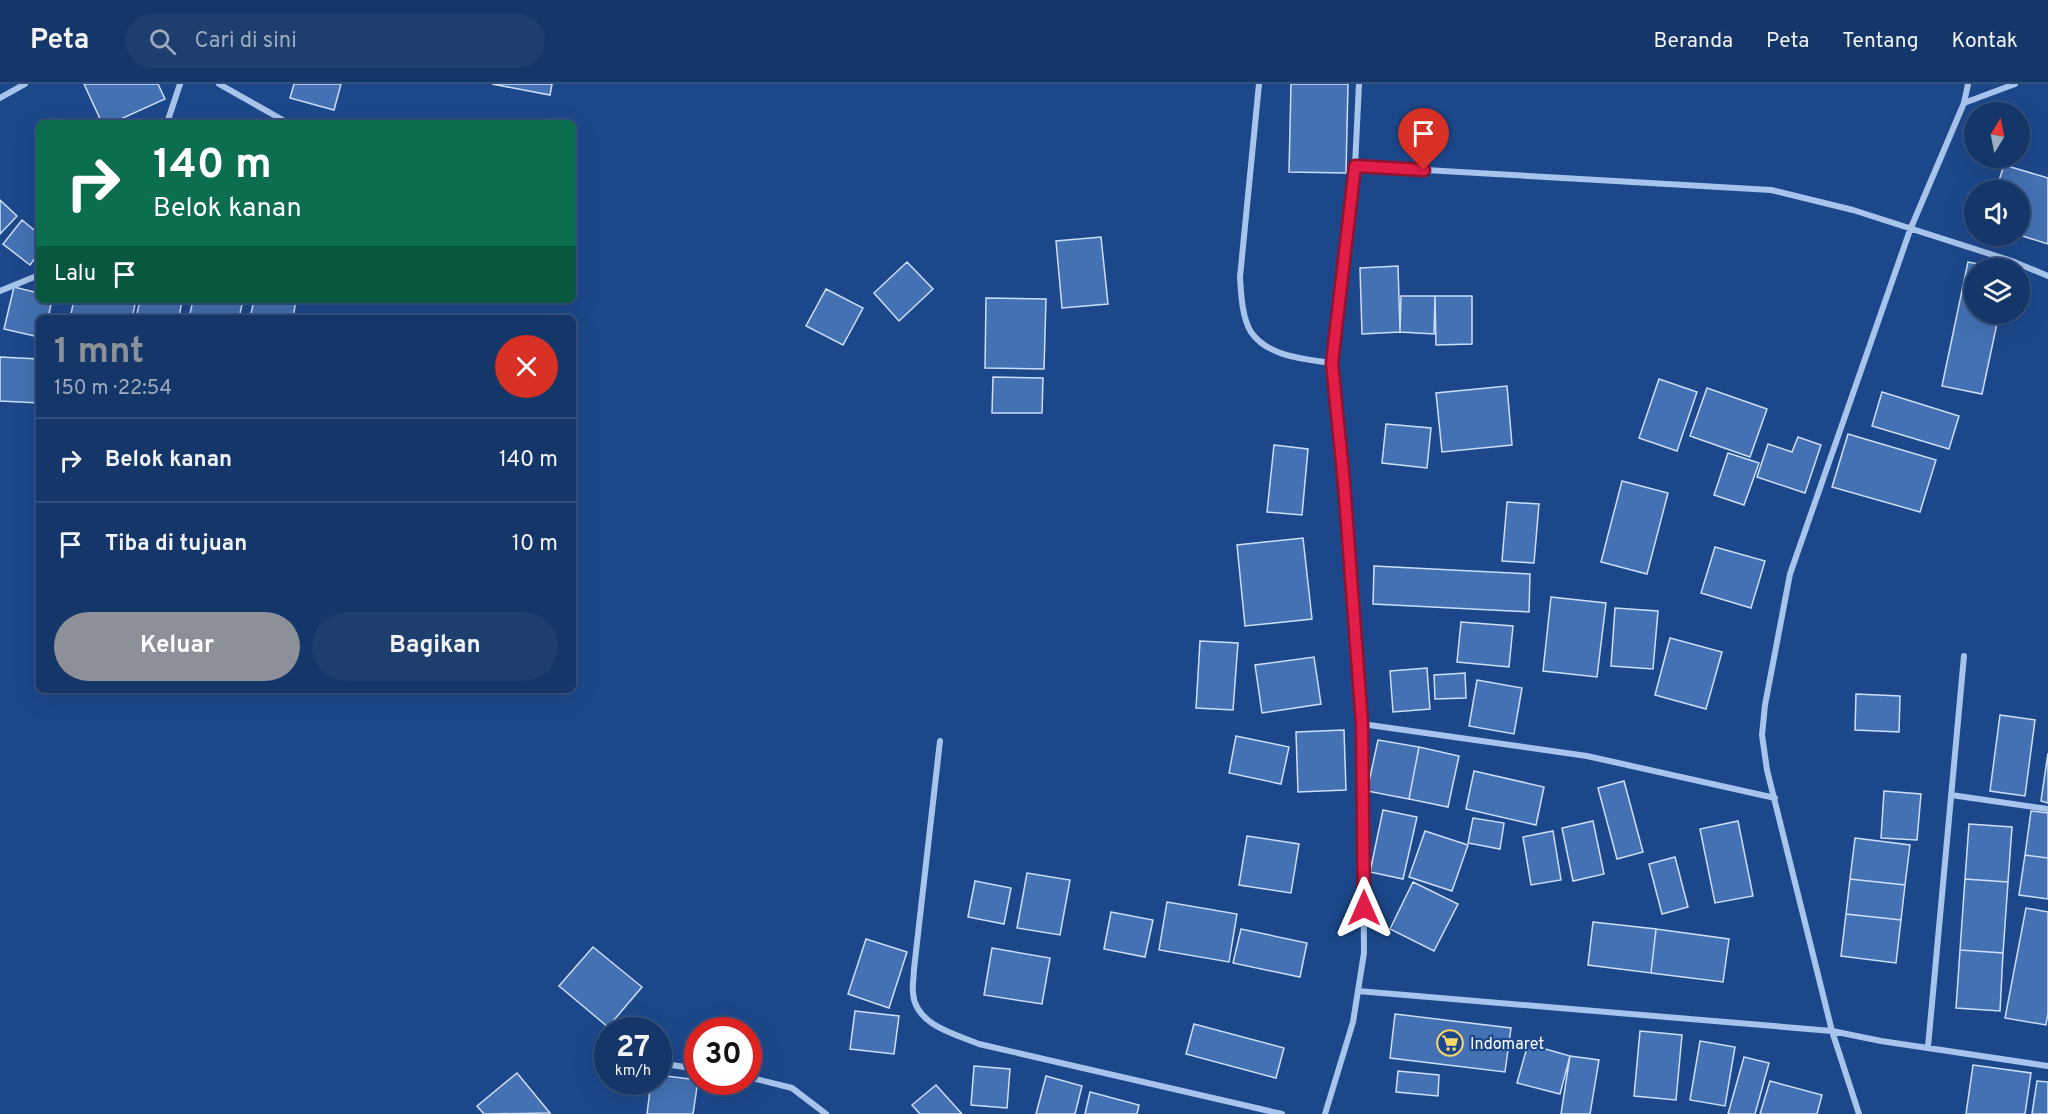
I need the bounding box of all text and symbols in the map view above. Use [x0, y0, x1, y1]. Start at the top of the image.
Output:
search box [125, 14, 545, 68]
text: Peta [30, 23, 89, 59]
icon: search [146, 25, 179, 58]
text: Cari di sini [194, 28, 297, 55]
text: Beranda [1654, 28, 1733, 55]
text: Peta [1766, 28, 1809, 55]
text: Tentang [1842, 28, 1919, 55]
text: Kontak [1952, 28, 2018, 55]
north arrow [1964, 102, 2030, 168]
map controls [1964, 102, 2030, 324]
pin [1398, 108, 1449, 170]
icon: arrive [1407, 117, 1440, 150]
text: 140 m [153, 140, 272, 193]
icon: right [54, 144, 132, 222]
button: sound [1964, 180, 2030, 246]
text: Belok kanan [153, 192, 302, 226]
icon: arrive [108, 258, 141, 291]
button: layers [1964, 258, 2030, 324]
text: Lalu [54, 261, 96, 288]
text: 1 mnt [54, 330, 144, 376]
button: close [495, 335, 558, 398]
text: 150 m · 22:54 [54, 376, 172, 402]
icon: right [54, 444, 87, 477]
text: Belok kanan [105, 447, 232, 474]
text: 140 m [499, 447, 558, 474]
icon: arrive [54, 528, 87, 561]
text: Tiba di tujuan [105, 531, 247, 558]
text: 10 m [512, 531, 558, 558]
button: Keluar [54, 612, 300, 681]
button: Bagikan [312, 612, 558, 681]
position arrow [1332, 876, 1396, 940]
speed limit sign: 30 [684, 1017, 762, 1095]
supermarket icon: Indomaret [1435, 1028, 1465, 1058]
text: 27 [616, 1030, 650, 1067]
place label: Indomaret [1470, 1035, 1544, 1055]
text: km/h [615, 1062, 651, 1081]

